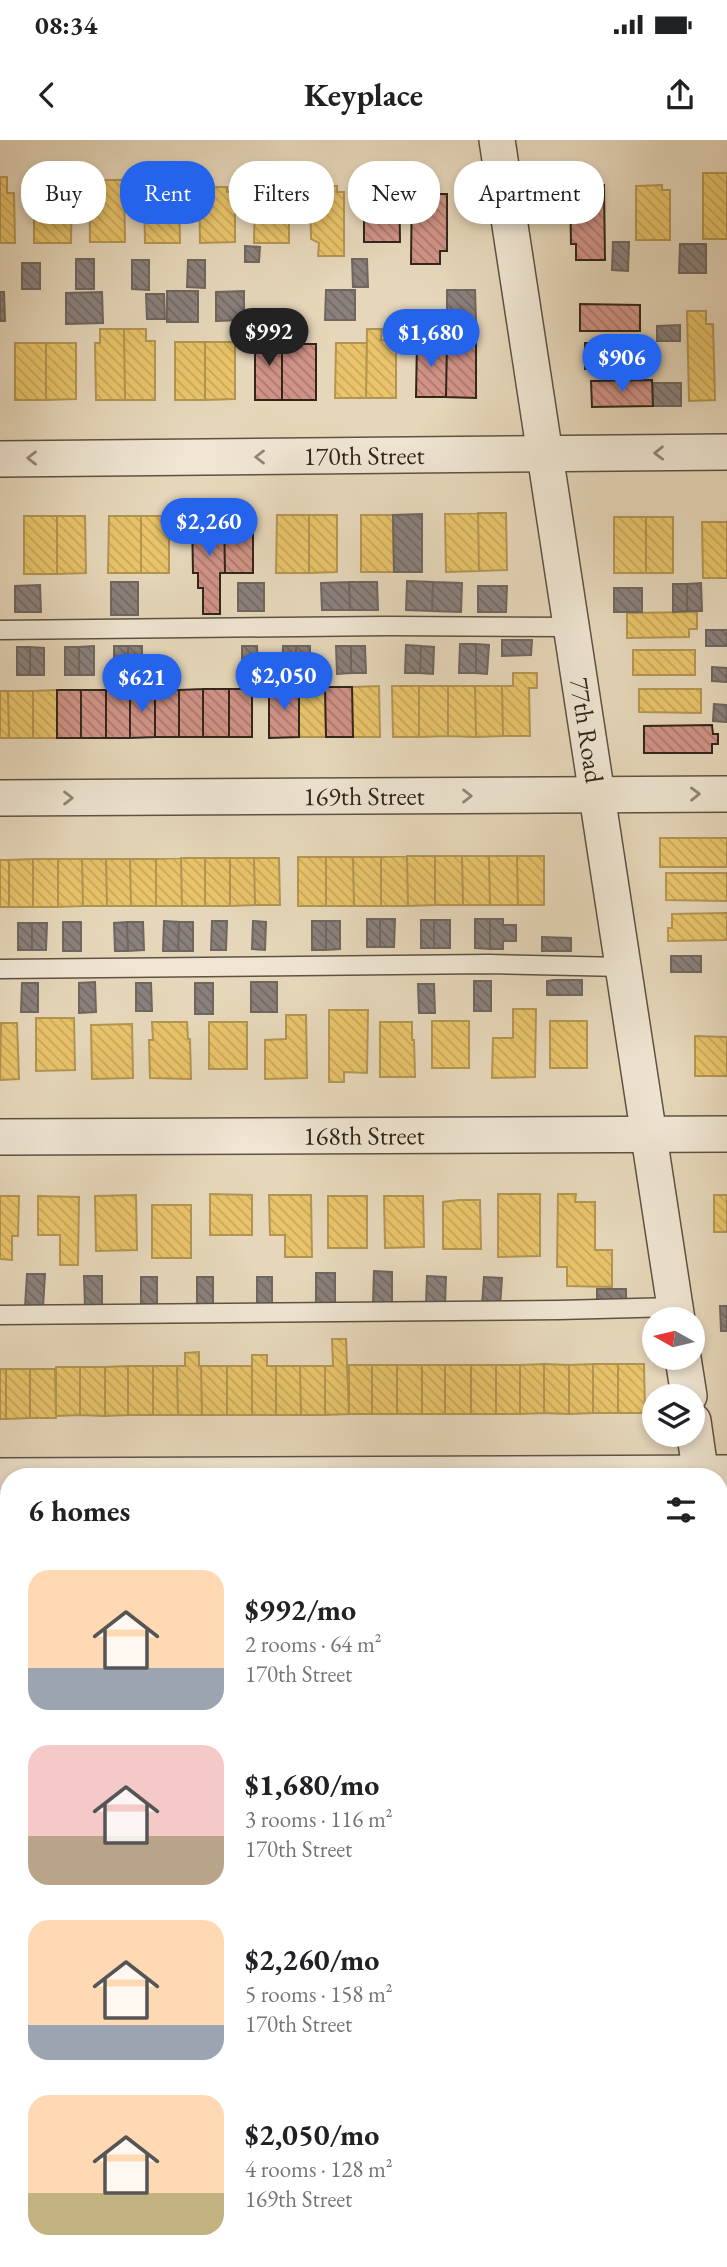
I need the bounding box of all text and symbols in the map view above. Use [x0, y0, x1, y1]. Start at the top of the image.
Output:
text: 08:34 [35, 8, 97, 42]
text: Keyplace [304, 74, 423, 116]
icon: back [28, 76, 66, 114]
icon: share [661, 76, 699, 114]
chip: Buy [21, 161, 106, 224]
chip: Rent [120, 161, 215, 224]
chip: Filters [229, 161, 334, 224]
chip: New [348, 161, 440, 224]
chip: Apartment [454, 161, 604, 224]
pin: $992 [228, 308, 310, 368]
pin: $1,680 [374, 310, 488, 369]
text: $992 [245, 316, 293, 346]
text: $1,680 [399, 317, 463, 347]
pin: $906 [581, 334, 663, 394]
text: $906 [598, 342, 646, 372]
street label: 170th Street [303, 438, 425, 473]
one-way arrow [653, 445, 664, 461]
one-way arrow [254, 449, 265, 465]
one-way arrow [27, 450, 37, 466]
pin: $2,260 [152, 498, 266, 558]
text: $2,260 [177, 506, 241, 536]
pin: $2,050 [227, 652, 341, 712]
pin: $621 [101, 654, 183, 714]
text: $2,050 [252, 660, 316, 690]
text: $621 [118, 662, 166, 692]
street label: 77th Road [562, 675, 612, 786]
street label: 169th Street [303, 779, 425, 813]
one-way arrow [690, 786, 700, 802]
one-way arrow [462, 788, 473, 804]
one-way arrow [63, 790, 74, 805]
street label: 168th Street [303, 1118, 425, 1153]
north arrow [642, 1307, 705, 1370]
map controls [642, 1307, 705, 1447]
button: layers [642, 1384, 705, 1447]
text: 6 homes [28, 1491, 130, 1530]
icon: filters [662, 1491, 700, 1529]
text: $992/mo [245, 1590, 356, 1629]
icon: home [84, 1598, 168, 1682]
text: 2 rooms · 64 m² [245, 1629, 382, 1659]
text: 170th Street [245, 1659, 352, 1689]
text: $1,680/mo [245, 1765, 379, 1804]
icon: home [84, 1773, 168, 1857]
text: 3 rooms · 116 m² [245, 1804, 393, 1834]
text: 170th Street [245, 1834, 352, 1864]
text: $2,260/mo [245, 1940, 379, 1979]
icon: home [84, 1948, 168, 2032]
text: 5 rooms · 158 m² [245, 1979, 393, 2009]
text: 170th Street [245, 2009, 352, 2039]
text: $2,050/mo [245, 2115, 379, 2154]
icon: home [84, 2123, 168, 2207]
text: 4 rooms · 128 m² [245, 2154, 393, 2184]
text: 169th Street [245, 2184, 352, 2214]

